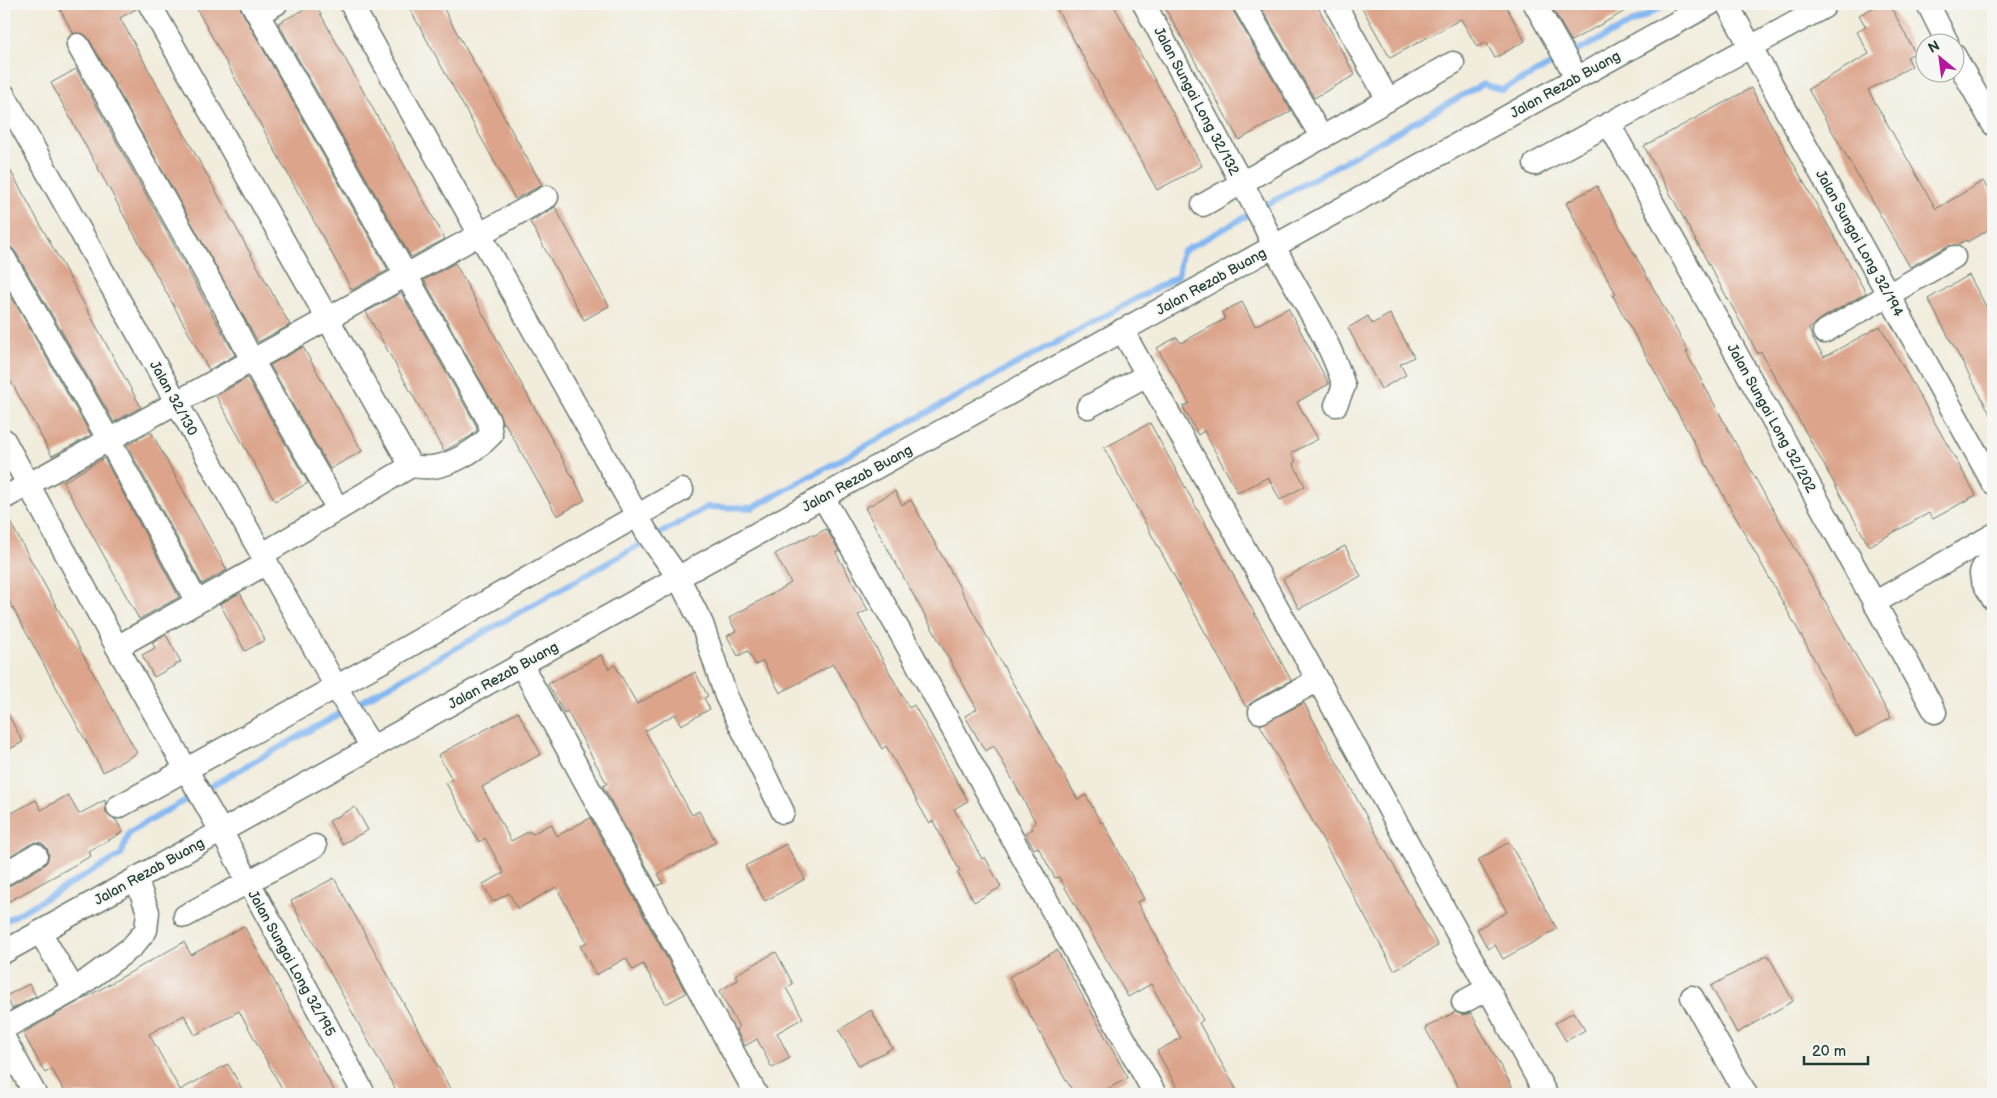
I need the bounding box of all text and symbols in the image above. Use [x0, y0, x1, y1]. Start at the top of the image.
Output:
street label: Jalan Sungai Long 32/132 [1150, 24, 1243, 179]
north arrow [1914, 32, 1964, 82]
text: N [1925, 37, 1943, 57]
street label: Jalan Rezab Buang [1507, 47, 1623, 122]
street label: Jalan Sungai Long 32/194 [1812, 167, 1907, 320]
street label: Jalan Rezab Buang [1153, 244, 1269, 319]
street label: Jalan Sungai Long 32/202 [1723, 341, 1820, 496]
street label: Jalan 32/130 [146, 358, 201, 439]
street label: Jalan Rezab Buang [799, 441, 915, 516]
street label: Jalan Rezab Buang [445, 638, 561, 713]
street label: Jalan Rezab Buang [91, 834, 207, 909]
street label: Jalan Sungai Long 32/195 [244, 887, 339, 1039]
scale bar [1804, 1033, 1868, 1065]
text: 20 m [1812, 1042, 1846, 1061]

